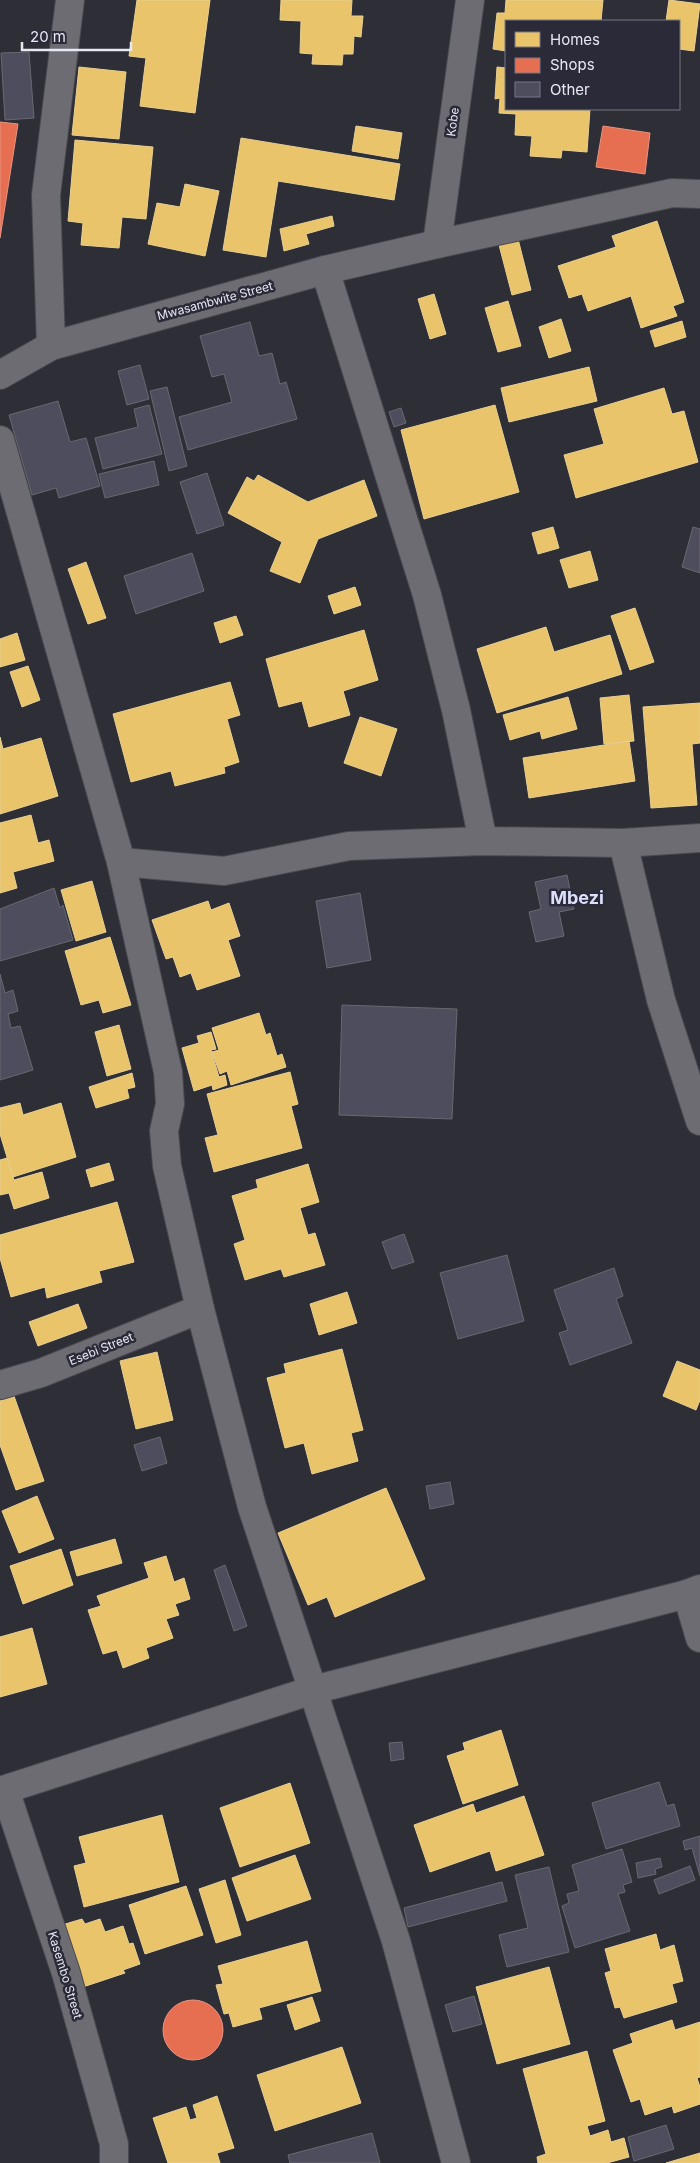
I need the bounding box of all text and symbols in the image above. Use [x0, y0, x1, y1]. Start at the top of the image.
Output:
scale bar [22, 20, 131, 52]
legend [505, 20, 680, 110]
text: 20 m [30, 27, 66, 46]
text: Homes [550, 30, 600, 49]
text: Shops [550, 55, 595, 74]
text: Other [550, 80, 590, 99]
street label: Kobe [443, 106, 462, 137]
street label: Mwasambwite Street [156, 278, 274, 323]
district label: Mbezi [550, 887, 604, 908]
street label: Esebi Street [66, 1329, 135, 1368]
street label: Kasembo Street [45, 1929, 86, 2020]

